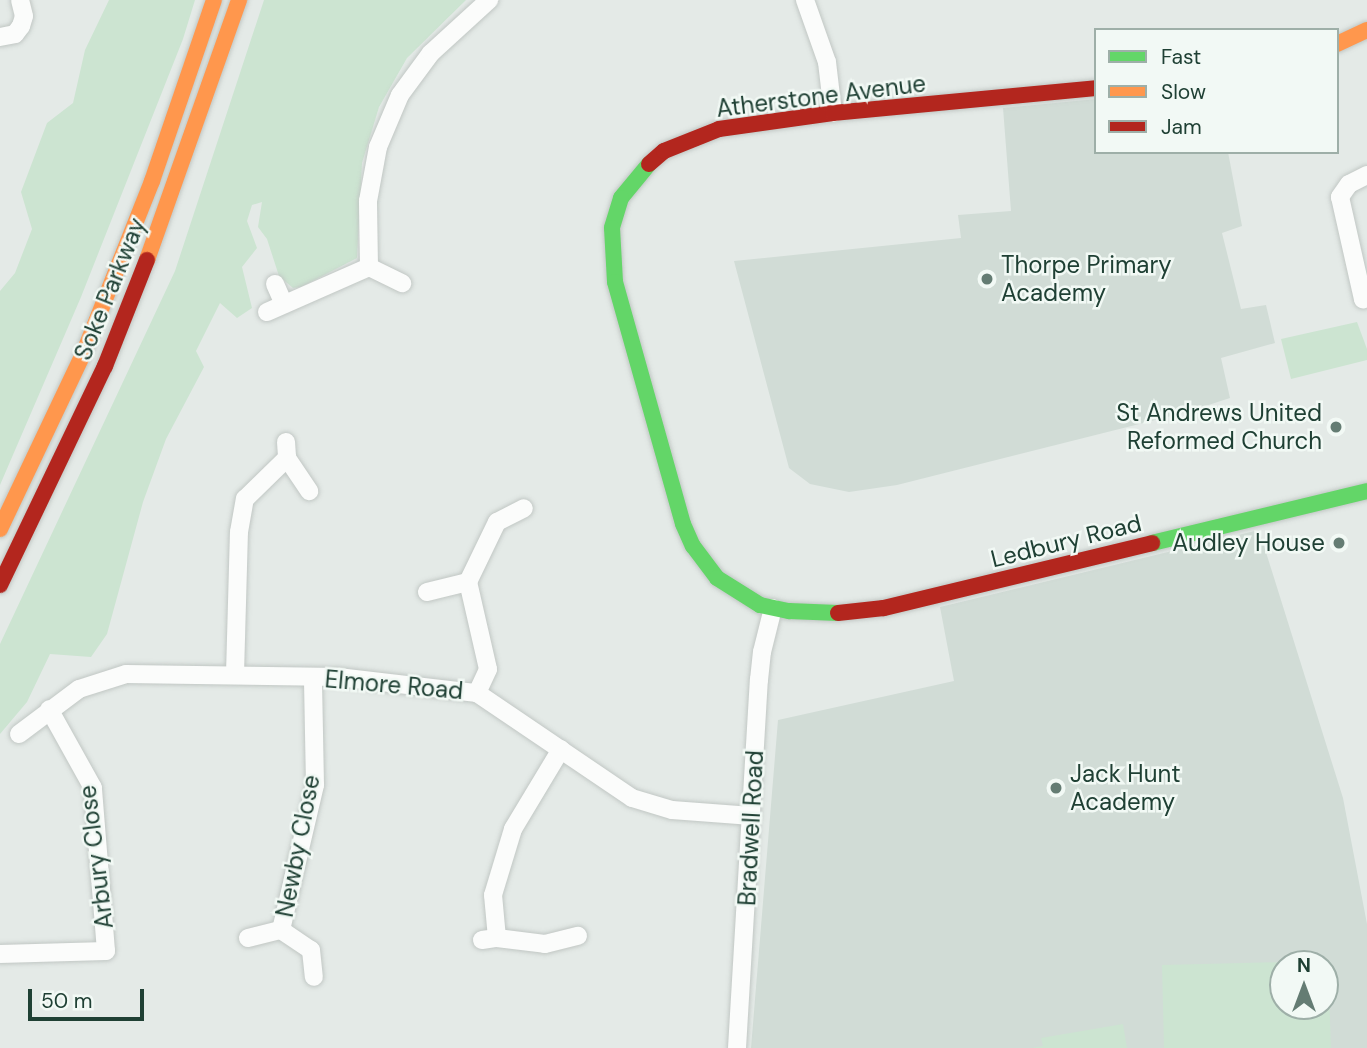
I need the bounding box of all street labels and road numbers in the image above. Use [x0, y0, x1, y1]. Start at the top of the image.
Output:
street label: Atherstone Avenue [715, 69, 927, 123]
street label: Soke Parkway [68, 214, 152, 364]
street label: Ledbury Road [988, 508, 1144, 574]
street label: Elmore Road [324, 665, 464, 705]
street label: Bradwell Road [733, 749, 769, 907]
street label: Newby Close [270, 772, 326, 920]
street label: Arbury Close [73, 783, 119, 931]

